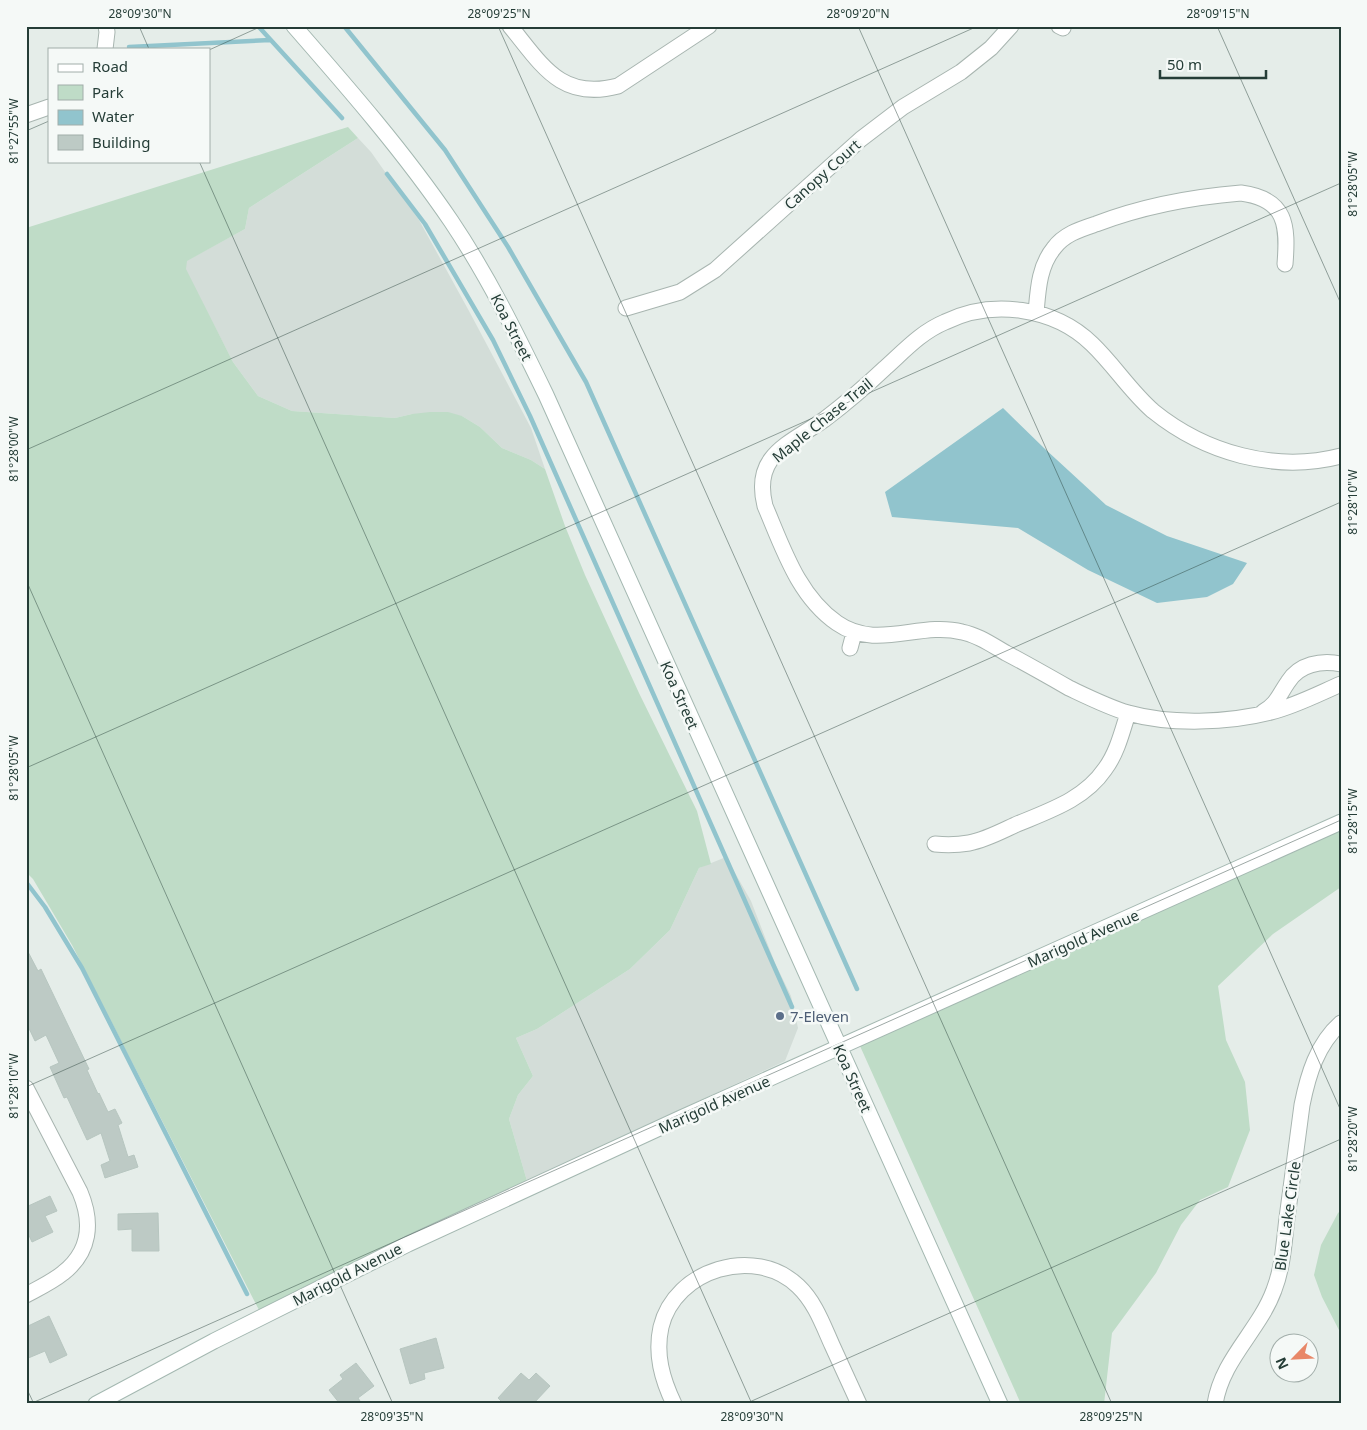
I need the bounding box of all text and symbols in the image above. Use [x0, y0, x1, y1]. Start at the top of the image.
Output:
text: 28°09'30"N [108, 5, 172, 22]
text: 28°09'25"N [467, 5, 531, 22]
text: 28°09'20"N [826, 5, 890, 22]
text: 28°09'15"N [1186, 5, 1250, 22]
legend [48, 48, 210, 162]
scale bar [1160, 48, 1266, 80]
text: 50 m [1167, 54, 1202, 74]
text: Road [92, 56, 128, 76]
text: Park [92, 82, 124, 102]
text: 81°27'55"W [5, 98, 22, 164]
text: Water [92, 106, 134, 126]
text: Building [92, 132, 150, 152]
street label: Canopy Court [780, 134, 865, 214]
text: 81°28'05"W [1344, 151, 1361, 217]
street label: Koa Street [487, 290, 538, 364]
street label: Maple Chase Trail [768, 373, 876, 467]
text: 81°28'00"W [5, 416, 22, 482]
text: 81°28'10"W [1344, 469, 1361, 535]
street label: Koa Street [656, 658, 704, 733]
text: 81°28'05"W [5, 735, 22, 801]
text: 81°28'15"W [1344, 788, 1361, 854]
street label: Marigold Avenue [1024, 904, 1142, 972]
place label: 7-Eleven [790, 1006, 849, 1026]
marker: 7-Eleven [774, 1010, 786, 1022]
street label: Koa Street [829, 1041, 877, 1116]
text: 81°28'10"W [5, 1053, 22, 1119]
street label: Marigold Avenue [655, 1070, 773, 1138]
text: 81°28'20"W [1344, 1106, 1361, 1172]
street label: Blue Lake Circle [1269, 1160, 1305, 1272]
street label: Marigold Avenue [289, 1238, 405, 1310]
north arrow [1270, 1332, 1320, 1382]
text: N [1271, 1354, 1293, 1373]
text: 28°09'35"N [360, 1408, 424, 1425]
text: 28°09'30"N [720, 1408, 784, 1425]
text: 28°09'25"N [1079, 1408, 1143, 1425]

